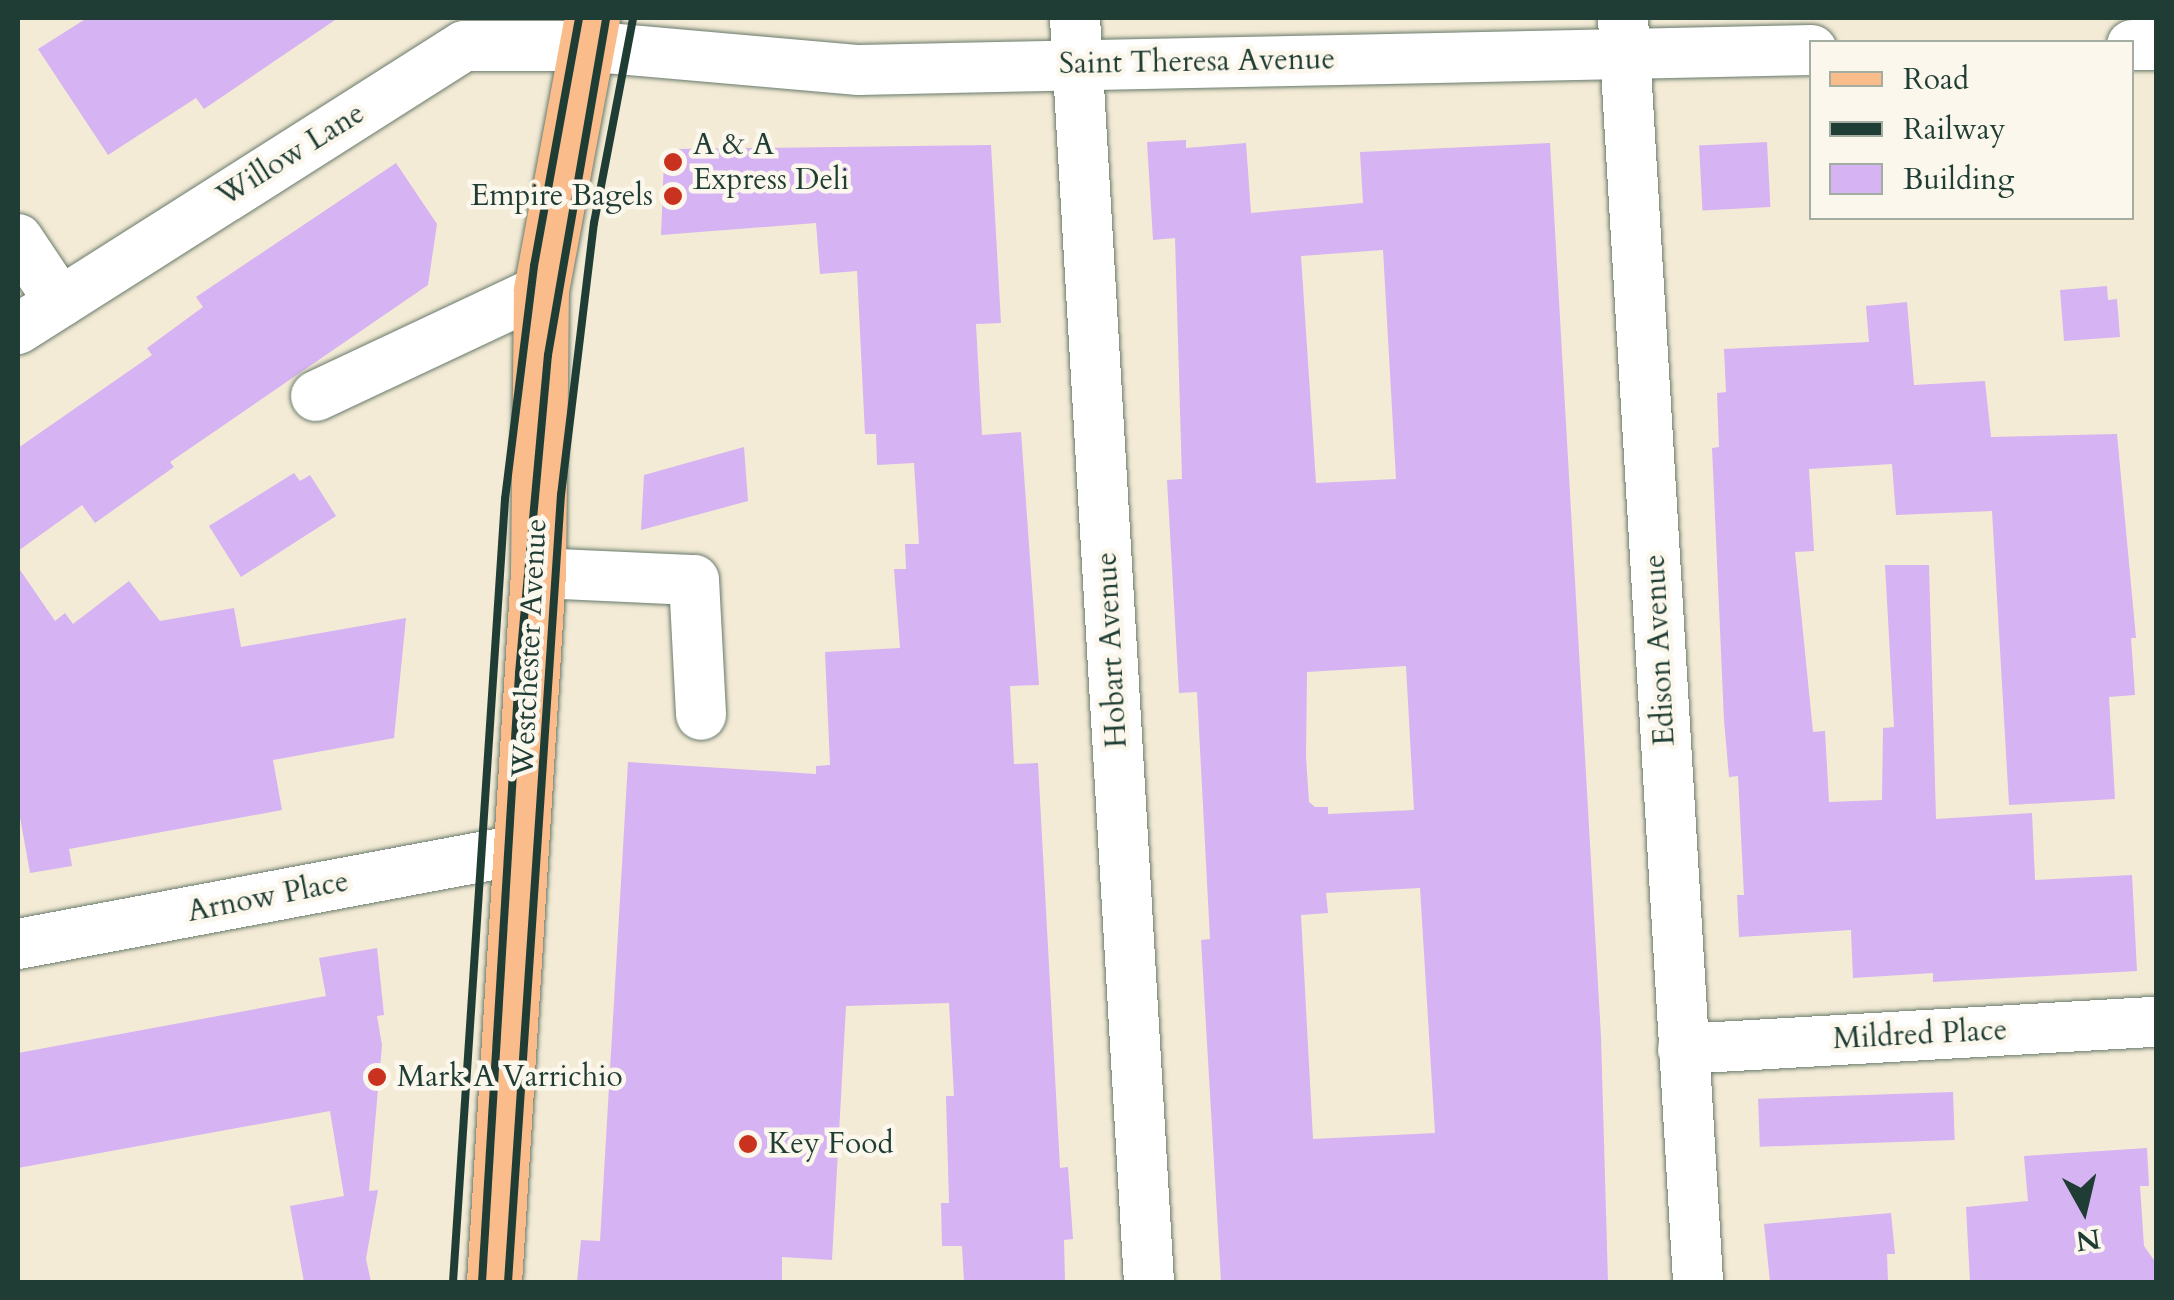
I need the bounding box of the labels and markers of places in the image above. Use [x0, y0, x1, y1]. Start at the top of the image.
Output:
place label: A & A Express Deli [693, 127, 849, 198]
marker: A & A Express Deli [662, 151, 684, 173]
place label: Empire Bagels [471, 178, 653, 214]
marker: Empire Bagels [662, 185, 684, 207]
place label: Mark A Varrichio [397, 1059, 623, 1095]
marker: Mark A Varrichio [366, 1066, 388, 1088]
place label: Key Food [768, 1126, 893, 1162]
marker: Key Food [737, 1133, 759, 1155]

